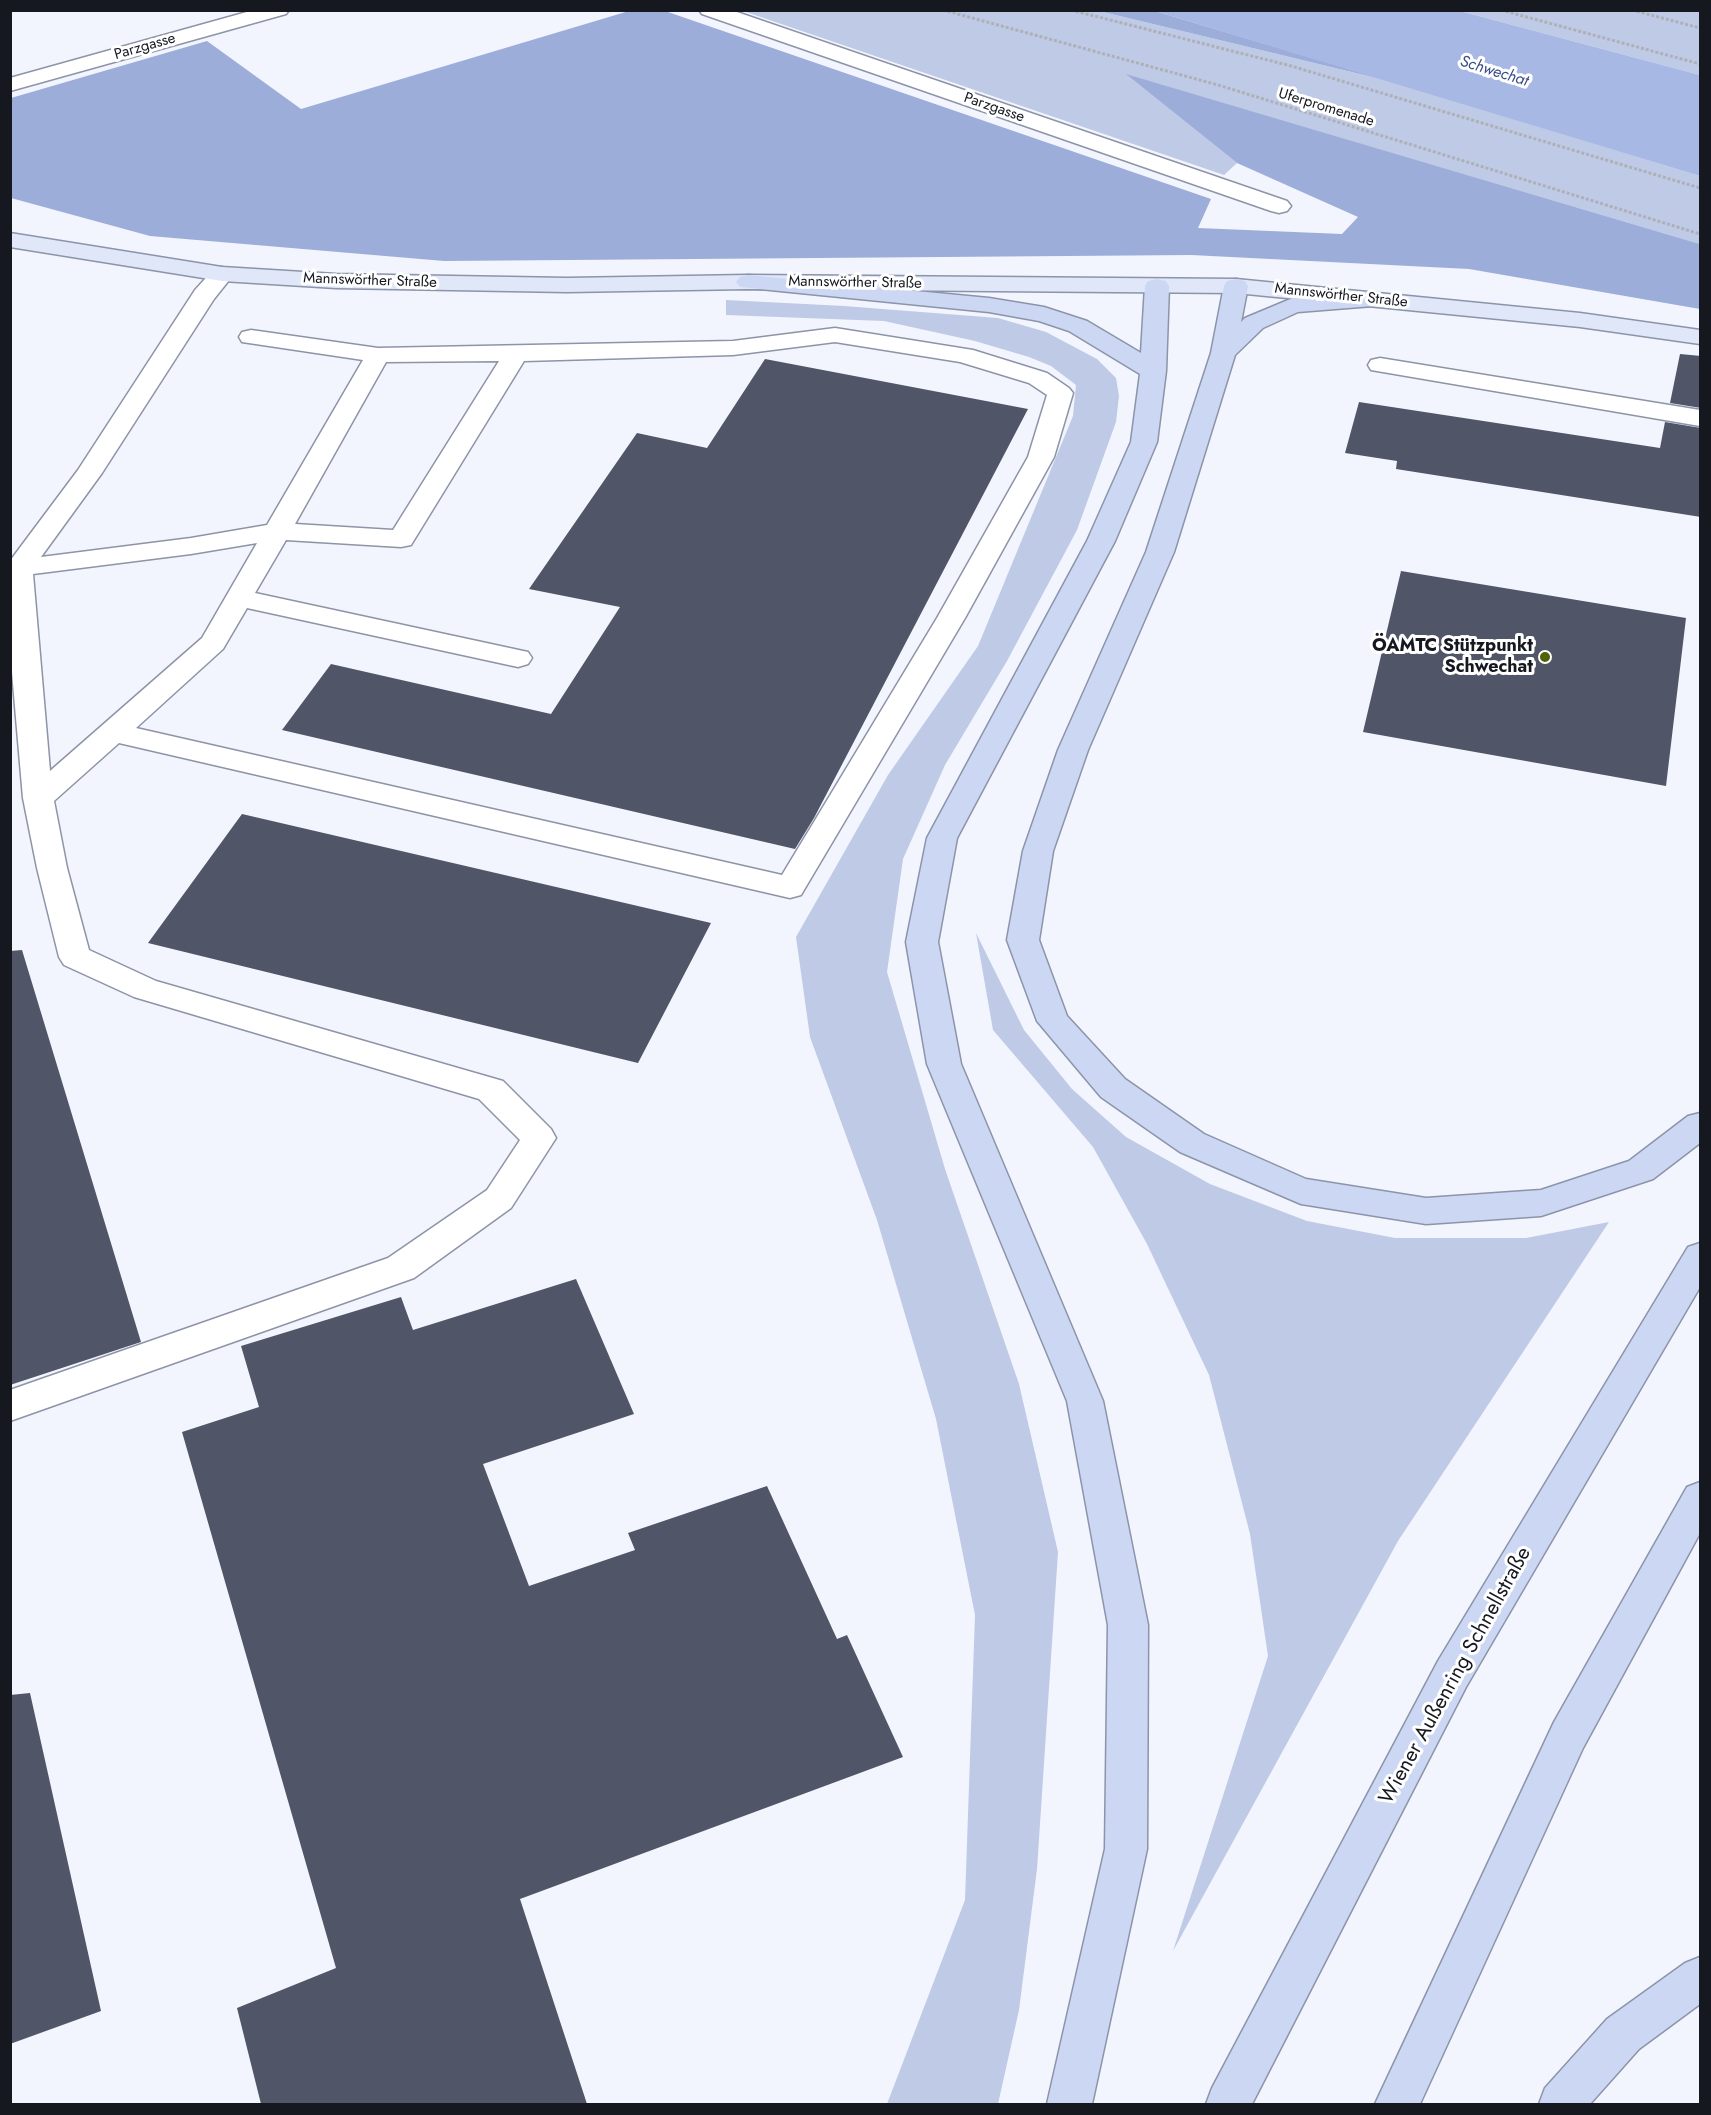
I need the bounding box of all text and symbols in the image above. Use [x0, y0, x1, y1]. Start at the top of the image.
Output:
street label: Parzgasse [112, 30, 178, 64]
water label: Schwechat [1458, 53, 1530, 91]
street label: Uferpromenade [1276, 85, 1376, 131]
street label: Parzgasse [961, 89, 1027, 127]
street label: Mannswörther Straße [303, 270, 437, 292]
street label: Mannswörther Straße [788, 273, 922, 293]
street label: Mannswörther Straße [1274, 280, 1408, 312]
place label: ÖAMTC Stützpunkt Schwechat [1372, 636, 1533, 678]
marker: ÖAMTC Stützpunkt Schwechat [1538, 650, 1552, 664]
street label: Wiener Außenring Schnellstraße [1375, 1543, 1537, 1809]

